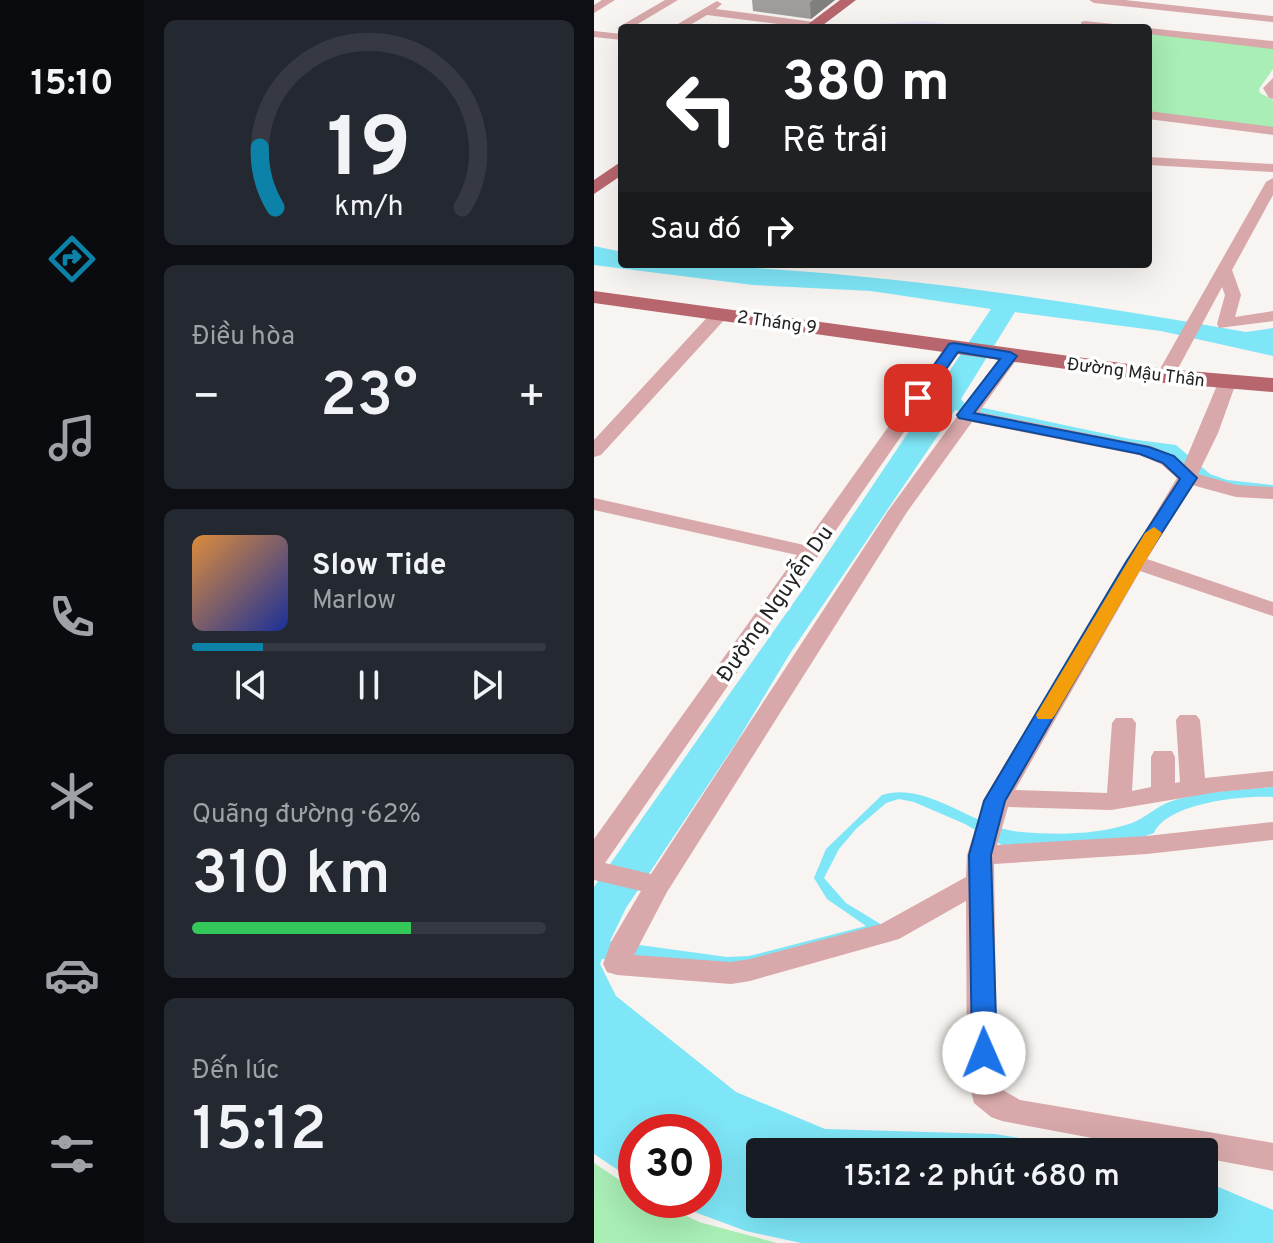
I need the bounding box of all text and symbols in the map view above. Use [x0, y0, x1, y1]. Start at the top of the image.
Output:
text: 380 m [782, 50, 950, 120]
icon: left [650, 56, 754, 160]
text: 15:10 [30, 62, 114, 108]
text: 19 [327, 101, 411, 206]
text: Rẽ trái [782, 119, 888, 165]
text: km/h [334, 190, 404, 226]
icon: right [757, 208, 801, 252]
text: Sau đó [650, 212, 741, 249]
icon: directions [44, 231, 100, 287]
street label: 2 Tháng 9 [736, 307, 818, 340]
text: Điều hòa [192, 321, 295, 354]
street label: Đường Mậu Thân [1066, 354, 1206, 393]
text: 23° [320, 361, 418, 437]
pin [884, 364, 952, 432]
text: − [192, 371, 220, 427]
text: + [518, 371, 546, 427]
icon: arrive [896, 376, 940, 420]
icon: music [44, 410, 100, 466]
street label: Đường Nguyễn Du [710, 520, 840, 688]
text: Slow Tide [312, 548, 446, 585]
text: Marlow [312, 585, 396, 618]
icon: phone [44, 589, 100, 645]
icon: previous [229, 663, 273, 707]
icon: pause [347, 663, 391, 707]
icon: next [465, 663, 509, 707]
icon: climate [44, 768, 100, 824]
text: Quãng đường · 62% [192, 799, 421, 832]
text: 310 km [192, 839, 390, 915]
icon: car [44, 947, 100, 1003]
position arrow [942, 1011, 1026, 1095]
text: Đến lúc [192, 1055, 279, 1088]
text: 15:12 [192, 1095, 327, 1171]
speed limit sign: 30 [618, 1114, 722, 1218]
icon: filters [44, 1126, 100, 1182]
text: 15:12 · 2 phút · 680 m [844, 1159, 1120, 1196]

